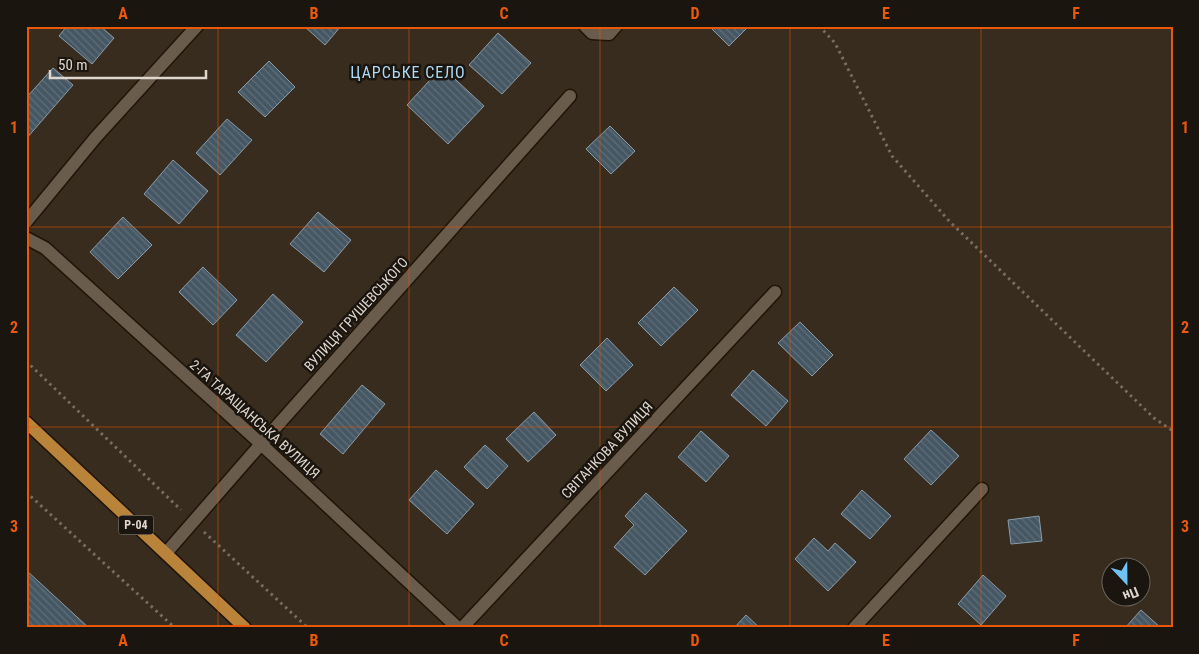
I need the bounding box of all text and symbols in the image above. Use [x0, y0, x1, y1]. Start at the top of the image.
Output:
text: A [118, 4, 128, 23]
text: B [310, 4, 319, 23]
text: C [499, 4, 509, 23]
text: D [690, 4, 700, 23]
text: E [882, 4, 890, 23]
text: F [1072, 4, 1080, 23]
scale bar [50, 48, 206, 80]
text: 50 m [58, 56, 88, 74]
district label: ЦАРСЬКЕ СЕЛО [350, 63, 466, 82]
text: 1 [10, 118, 18, 137]
text: 1 [1181, 118, 1189, 137]
street label: ВУЛИЦЯ ГРУШЕВСЬКОГО [301, 254, 411, 374]
text: 2 [10, 318, 18, 337]
text: 2 [1181, 318, 1189, 337]
street label: 2-ГА ТАРАЩАНСЬКА ВУЛИЦЯ [187, 357, 323, 481]
street label: СВІТАНКОВА ВУЛИЦЯ [558, 398, 656, 502]
road number: Р-04 [118, 516, 154, 534]
text: 3 [10, 517, 18, 536]
text: 3 [1181, 517, 1189, 536]
north arrow [1102, 556, 1152, 606]
text: Пн [1121, 584, 1141, 604]
text: A [118, 631, 128, 650]
text: B [310, 631, 319, 650]
text: C [499, 631, 509, 650]
text: D [690, 631, 700, 650]
text: E [882, 631, 890, 650]
text: F [1072, 631, 1080, 650]

